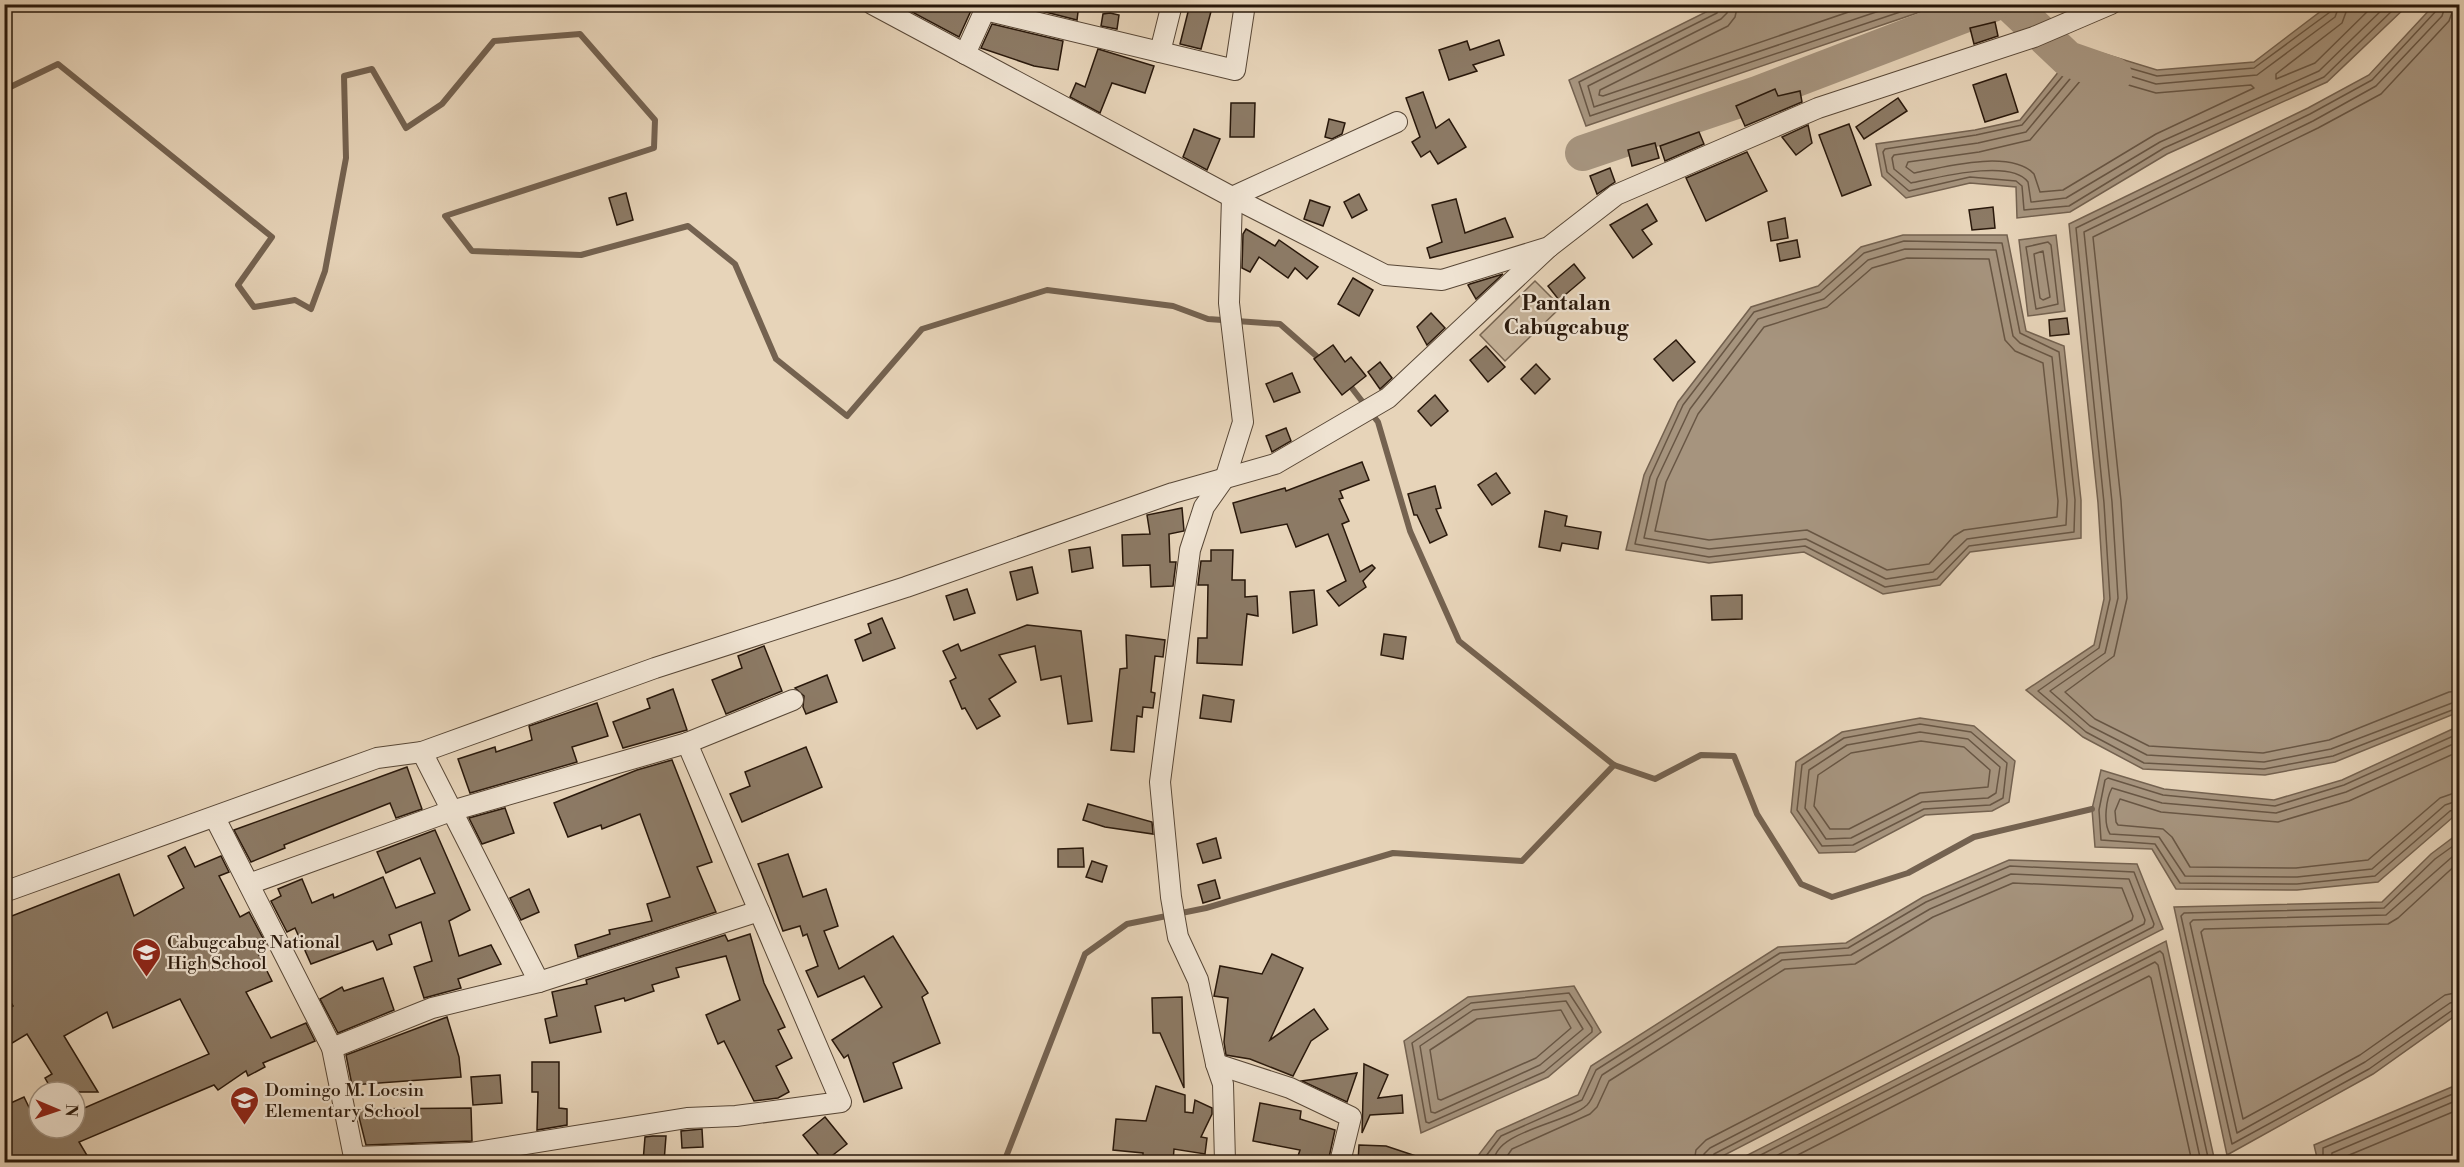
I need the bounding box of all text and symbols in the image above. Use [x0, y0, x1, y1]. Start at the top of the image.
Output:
district label: Pantalan Cabugcabug [1504, 291, 1629, 341]
place label: Cabugcabug National High School [167, 931, 341, 975]
school or university icon: Cabugcabug National High School [130, 936, 162, 978]
place label: Domingo M. Locsin Elementary School [265, 1079, 424, 1123]
north arrow [27, 1080, 87, 1140]
school or university icon: Domingo M. Locsin Elementary School [228, 1084, 260, 1126]
text: N [61, 1104, 81, 1118]

